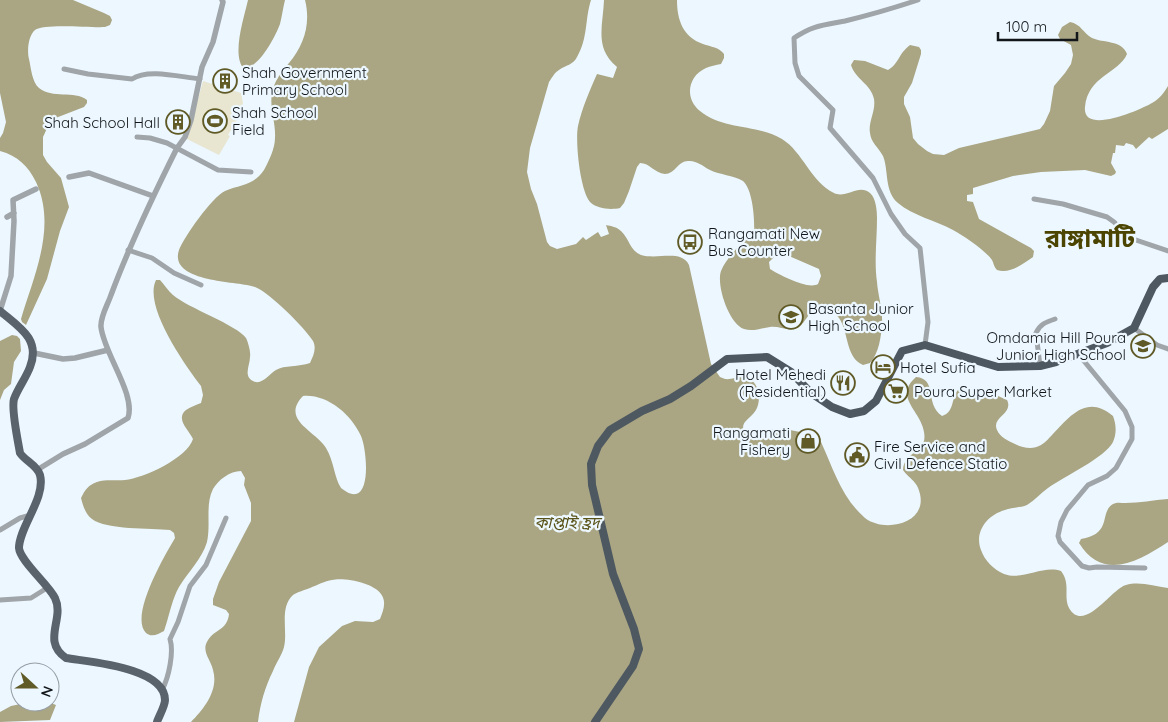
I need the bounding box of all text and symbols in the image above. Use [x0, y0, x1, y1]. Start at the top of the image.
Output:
scale bar [998, 10, 1077, 42]
text: 100 m [1006, 17, 1047, 36]
place label: Shah Government Primary School [242, 63, 367, 99]
building icon: Shah Government Primary School [212, 68, 238, 94]
place label: Shah School Field [232, 103, 317, 139]
sports icon: Shah School Field [202, 108, 228, 134]
building icon: Shah School Hall [165, 109, 191, 135]
place label: Shah School Hall [44, 113, 160, 132]
district label: রাঙ্গামাটি [1044, 222, 1136, 253]
place label: Rangamati New Bus Counter [708, 224, 820, 260]
bus stop icon: Rangamati New Bus Counter [677, 229, 703, 255]
place label: Basanta Junior High School [808, 299, 914, 335]
school or university icon: Basanta Junior High School [778, 304, 804, 330]
place label: Omdamia Hill Poura Junior High School [986, 328, 1126, 364]
school or university icon: Omdamia Hill Poura Junior High School [1130, 333, 1156, 359]
hotel icon: Hotel Sufia [870, 354, 896, 380]
place label: Hotel Sufia [900, 358, 976, 377]
place label: Hotel Mehedi (Residential) [735, 365, 826, 401]
restaurant icon: Hotel Mehedi (Residential) [830, 370, 856, 396]
supermarket icon: Poura Super Market [883, 378, 909, 404]
place label: Poura Super Market [914, 382, 1052, 401]
place label: Rangamati Fishery [713, 423, 790, 459]
shop icon: Rangamati Fishery [795, 428, 821, 454]
place label: Fire Service and Civil Defence Statio [874, 437, 1007, 473]
public building icon: Fire Service and Civil Defence Statio [844, 442, 870, 468]
water label: কাপ্তাই হ্রদ [534, 512, 603, 532]
north arrow [10, 662, 60, 712]
text: N [37, 684, 57, 700]

